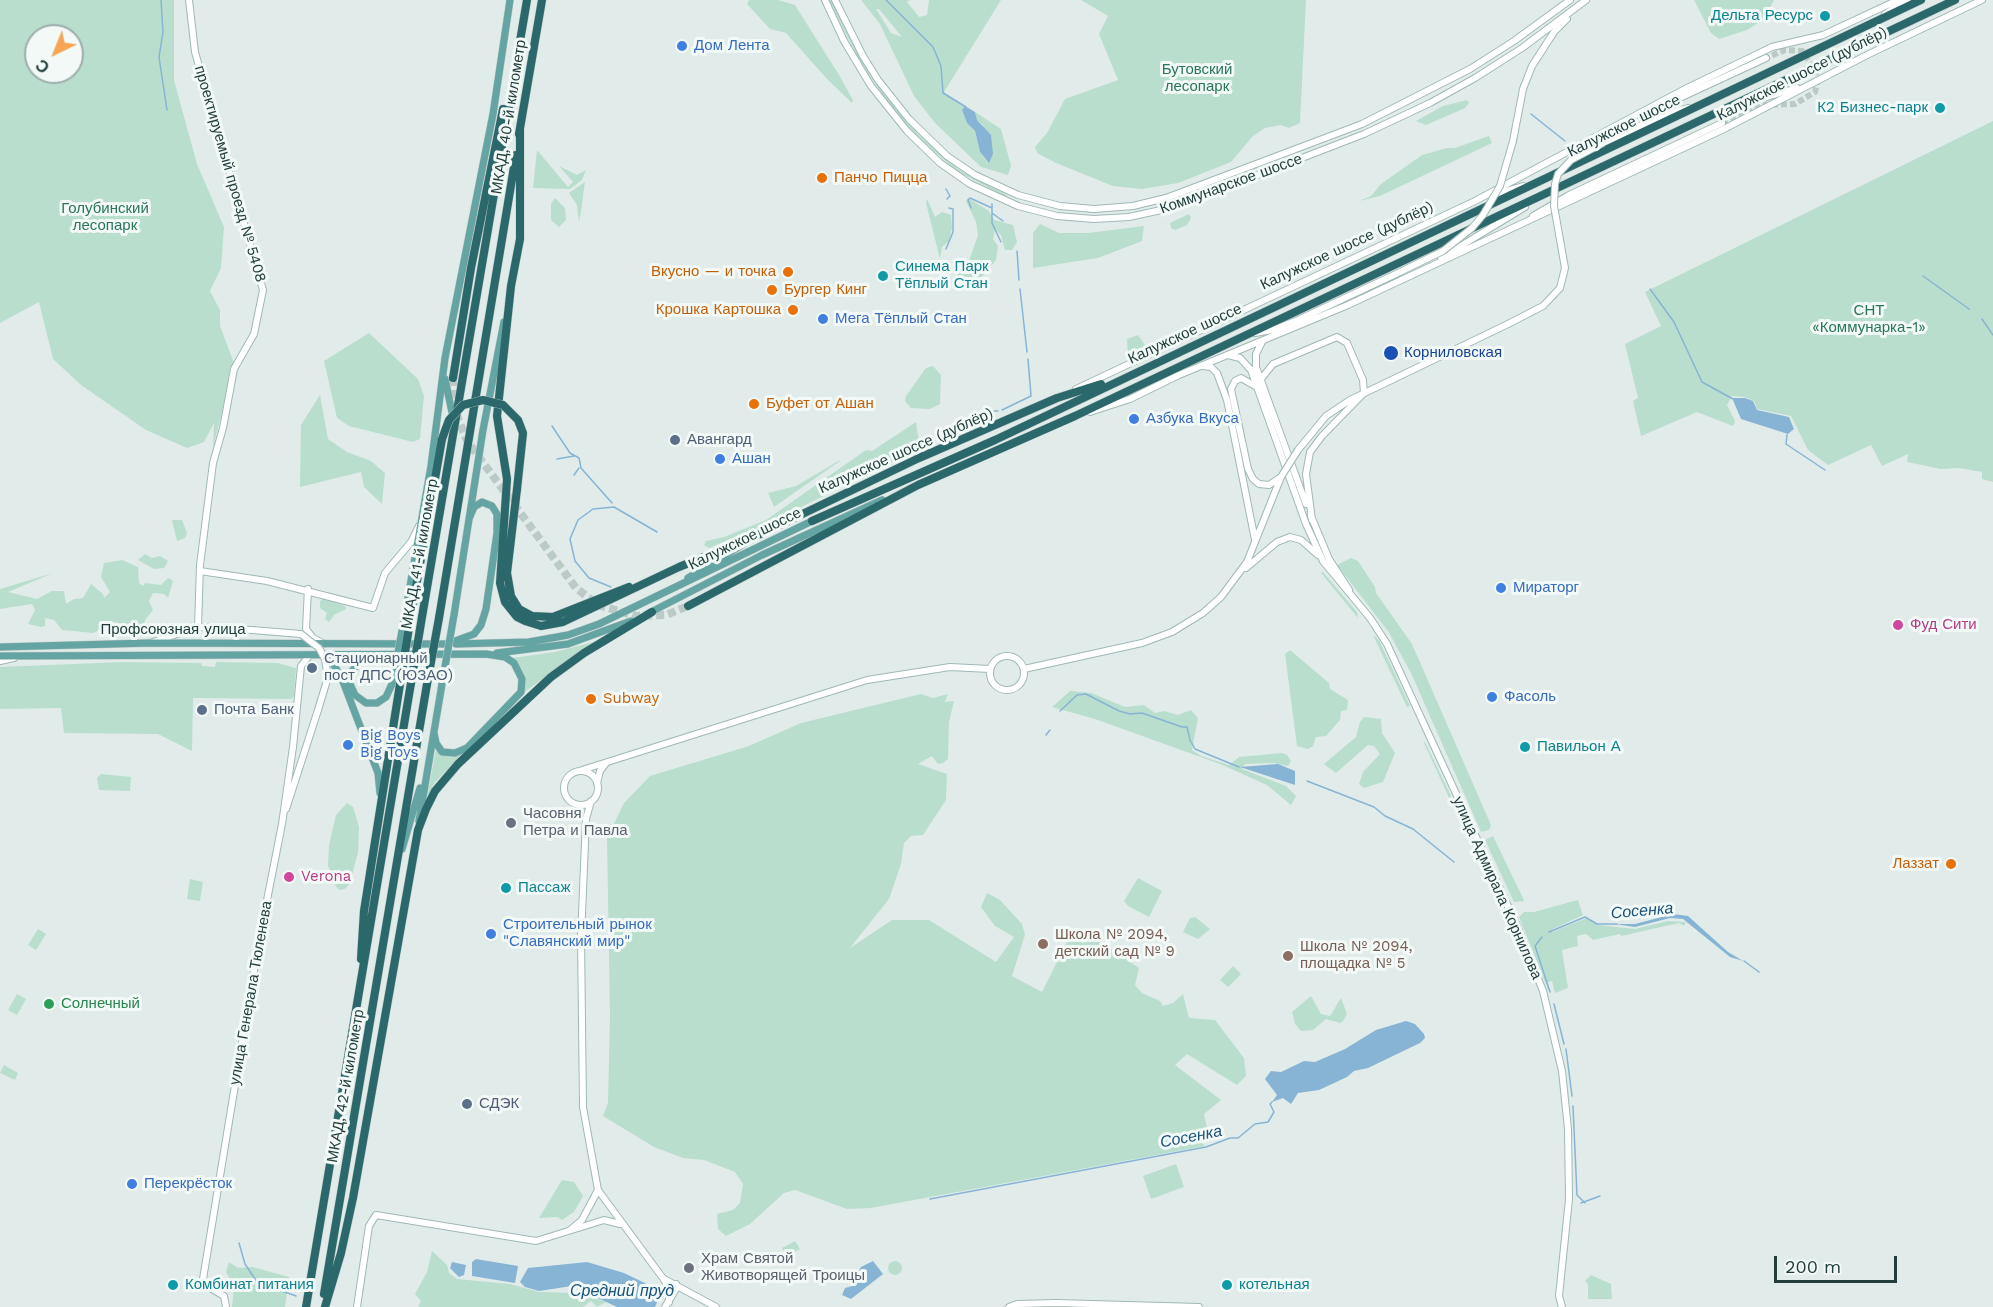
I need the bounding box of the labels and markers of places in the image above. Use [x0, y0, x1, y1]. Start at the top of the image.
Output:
place label: Дельта Ресурс [1711, 7, 1813, 25]
marker: Дельта Ресурс [1818, 9, 1832, 23]
place label: Дом Лента [694, 37, 770, 55]
marker: Дом Лента [675, 39, 689, 53]
place label: К2 Бизнес-парк [1817, 99, 1928, 117]
marker: К2 Бизнес-парк [1933, 101, 1947, 115]
place label: Панчо Пицца [834, 169, 927, 187]
marker: Панчо Пицца [815, 171, 829, 185]
place label: Синема Парк Тёплый Стан [895, 258, 989, 293]
place label: Вкусно — и точка [651, 263, 776, 281]
marker: Вкусно — и точка [781, 265, 795, 279]
marker: Синема Парк Тёплый Стан [876, 269, 890, 283]
place label: Бургер Кинг [784, 281, 867, 299]
marker: Бургер Кинг [765, 283, 779, 297]
place label: Крошка Картошка [656, 301, 781, 319]
marker: Крошка Картошка [786, 303, 800, 317]
place label: Мега Тёплый Cтан [835, 310, 967, 328]
marker: Мега Тёплый Cтан [816, 312, 830, 326]
marker: Корниловская [1382, 344, 1400, 362]
place label: Корниловская [1404, 344, 1502, 362]
place label: Буфет от Ашан [766, 395, 874, 413]
marker: Буфет от Ашан [747, 397, 761, 411]
place label: Азбука Вкуса [1146, 410, 1239, 428]
marker: Азбука Вкуса [1127, 412, 1141, 426]
place label: Авангард [687, 431, 752, 449]
marker: Авангард [668, 433, 682, 447]
place label: Ашан [732, 450, 771, 468]
marker: Ашан [713, 452, 727, 466]
place label: Мираторг [1513, 579, 1579, 597]
marker: Мираторг [1494, 581, 1508, 595]
place label: Фуд Сити [1910, 616, 1977, 634]
marker: Фуд Сити [1891, 618, 1905, 632]
place label: Стационарный пост ДПС (ЮЗАО) [324, 650, 453, 685]
marker: Стационарный пост ДПС (ЮЗАО) [305, 661, 319, 675]
place label: Фасоль [1504, 688, 1556, 706]
place label: Subway [603, 690, 659, 708]
marker: Фасоль [1485, 690, 1499, 704]
marker: Subway [584, 692, 598, 706]
place label: Почта Банк [214, 701, 294, 719]
marker: Почта Банк [195, 703, 209, 717]
place label: Big Boys Big Toys [360, 727, 421, 762]
marker: Big Boys Big Toys [341, 738, 355, 752]
place label: Павильон А [1537, 738, 1621, 756]
marker: Павильон А [1518, 740, 1532, 754]
place label: Часовня Петра и Павла [523, 805, 628, 840]
marker: Часовня Петра и Павла [504, 816, 518, 830]
place label: Лаззат [1893, 855, 1939, 873]
marker: Лаззат [1944, 857, 1958, 871]
place label: Verona [301, 868, 351, 886]
marker: Verona [282, 870, 296, 884]
place label: Пассаж [518, 879, 570, 897]
marker: Пассаж [499, 881, 513, 895]
place label: Строительный рынок "Славянский мир" [503, 916, 652, 951]
place label: Школа № 2094, детский сад № 9 [1055, 926, 1175, 961]
marker: Строительный рынок "Славянский мир" [484, 927, 498, 941]
marker: Школа № 2094, детский сад № 9 [1036, 937, 1050, 951]
place label: Школа № 2094, площадка № 5 [1300, 938, 1413, 973]
marker: Школа № 2094, площадка № 5 [1281, 949, 1295, 963]
place label: Солнечный [61, 995, 140, 1013]
marker: Солнечный [42, 997, 56, 1011]
place label: СДЭК [479, 1095, 519, 1113]
marker: СДЭК [460, 1097, 474, 1111]
place label: Перекрёсток [144, 1175, 232, 1193]
marker: Перекрёсток [125, 1177, 139, 1191]
place label: Храм Святой Животворящей Троицы [701, 1250, 865, 1285]
marker: Храм Святой Животворящей Троицы [682, 1261, 696, 1275]
place label: Комбинат питания [185, 1276, 314, 1294]
place label: котельная [1239, 1276, 1310, 1294]
marker: Комбинат питания [166, 1278, 180, 1292]
marker: котельная [1220, 1278, 1234, 1292]

